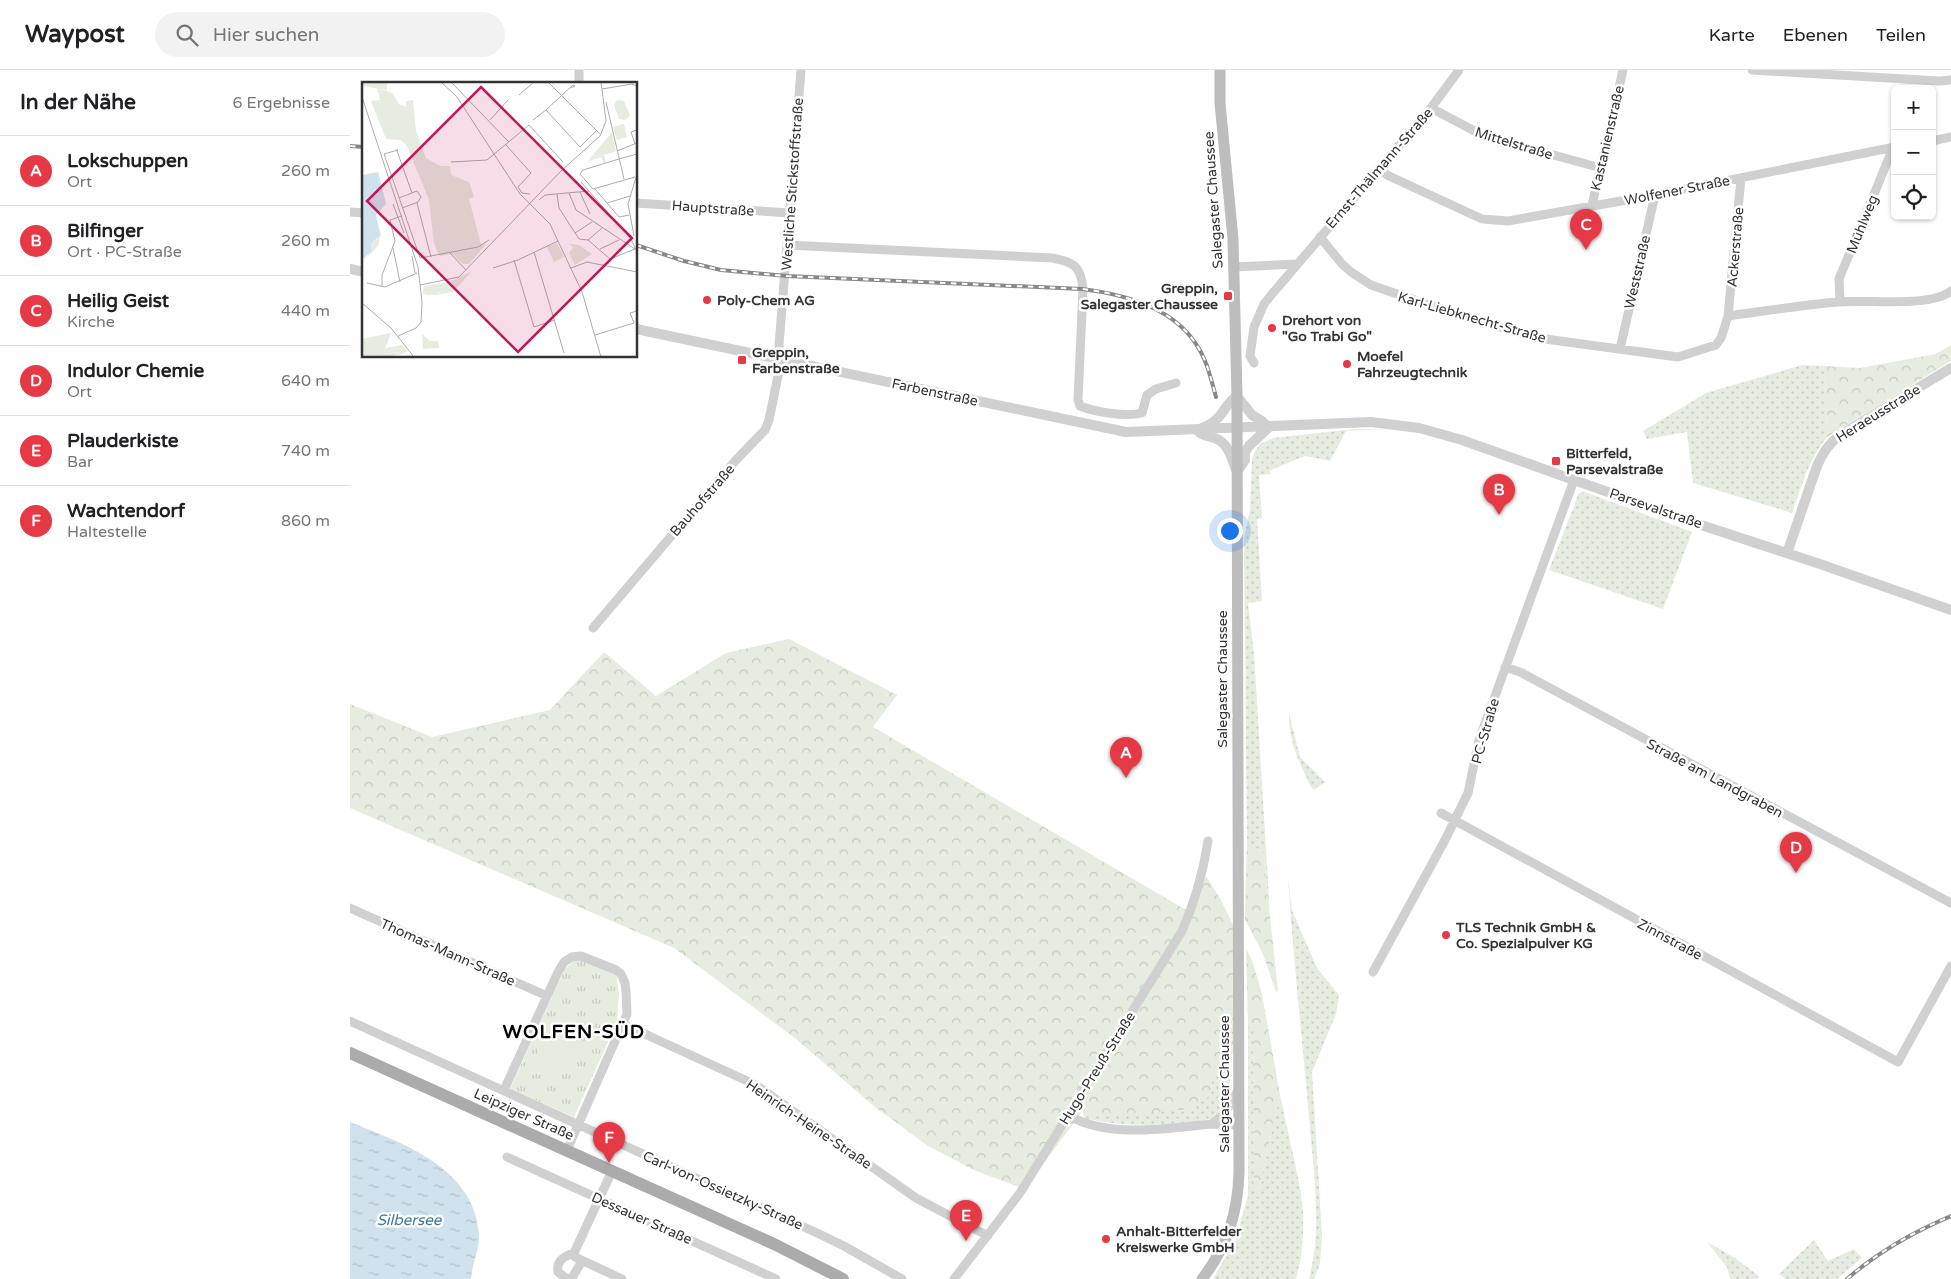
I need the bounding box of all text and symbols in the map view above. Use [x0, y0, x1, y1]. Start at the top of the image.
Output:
search box [155, 12, 505, 57]
text: Waypost [25, 20, 125, 49]
icon: search [173, 21, 201, 49]
text: Hier suchen [213, 24, 319, 46]
text: Karte [1709, 24, 1755, 46]
text: Ebenen [1783, 24, 1848, 46]
text: Teilen [1876, 24, 1926, 46]
inset map [362, 82, 638, 358]
street label: Kastanienstraße [1587, 84, 1628, 192]
map controls [1891, 85, 1936, 220]
button: + [1891, 85, 1936, 130]
text: In der Nähe [20, 90, 136, 115]
text: 6 Ergebnisse [232, 93, 330, 113]
street label: Westliche Stickstoffstraße [778, 97, 807, 271]
street label: Ernst-Thälmann-Straße [1322, 104, 1436, 232]
street label: Mittelstraße [1473, 124, 1555, 163]
button: − [1891, 130, 1936, 175]
street label: Salegaster Chaussee [1200, 131, 1227, 269]
text: Lokschuppen [67, 150, 188, 172]
text: A [30, 161, 42, 181]
text: 260 m [281, 161, 330, 181]
text: Ort [67, 172, 92, 192]
street label: Wolfener Straße [1623, 172, 1731, 209]
button: locate [1891, 175, 1936, 220]
street label: Mühlweg [1843, 192, 1882, 256]
street label: Hauptstraße [671, 197, 755, 220]
street label: Ackerstraße [1724, 206, 1747, 288]
pin: C [1570, 209, 1602, 250]
text: Bilfinger [67, 220, 143, 242]
text: B [30, 231, 42, 251]
text: 260 m [281, 231, 330, 251]
street label: Weststraße [1621, 234, 1654, 311]
text: Ort · PC-Straße [67, 242, 182, 262]
place label: Greppin, Salegaster Chaussee [1081, 280, 1218, 313]
street label: Karl-Liebknecht-Straße [1396, 288, 1548, 347]
text: Heilig Geist [67, 290, 169, 312]
marker: Greppin, Salegaster Chaussee [1222, 290, 1234, 302]
place label: Poly-Chem AG [717, 292, 815, 309]
marker: Poly-Chem AG [701, 294, 713, 306]
text: C [30, 301, 42, 321]
text: 440 m [281, 301, 330, 321]
text: Kirche [67, 312, 115, 332]
place label: Drehort von "Go Trabi Go" [1282, 312, 1372, 345]
marker: Drehort von "Go Trabi Go" [1266, 322, 1278, 334]
place label: Greppin, Farbenstraße [752, 344, 840, 377]
place label: Moefel Fahrzeugtechnik [1357, 348, 1468, 381]
marker: Greppin, Farbenstraße [736, 354, 748, 366]
marker: Moefel Fahrzeugtechnik [1341, 358, 1353, 370]
text: Indulor Chemie [67, 360, 204, 382]
text: D [30, 371, 42, 391]
text: 640 m [281, 371, 330, 391]
street label: Farbenstraße [890, 375, 980, 410]
street label: Heraeusstraße [1833, 381, 1924, 446]
text: Ort [67, 382, 92, 402]
text: Plauderkiste [67, 430, 179, 452]
text: E [31, 441, 41, 461]
text: 740 m [281, 441, 330, 461]
place label: Bitterfeld, Parsevalstraße [1566, 445, 1663, 478]
text: Bar [67, 452, 93, 472]
marker: Bitterfeld, Parsevalstraße [1550, 455, 1562, 467]
street label: Bauhofstraße [666, 461, 738, 540]
pin: B [1483, 474, 1515, 515]
street label: Parsevalstraße [1607, 485, 1705, 532]
text: Wachtendorf [67, 500, 185, 522]
text: F [31, 511, 41, 531]
text: 860 m [281, 511, 330, 531]
your location [1217, 518, 1243, 544]
text: Haltestelle [67, 522, 147, 542]
street label: Salegaster Chaussee [1214, 610, 1231, 748]
street label: PC-Straße [1468, 696, 1503, 766]
street label: Straße am Landgraben [1644, 735, 1786, 822]
pin: A [1110, 737, 1142, 778]
pin: D [1780, 832, 1812, 873]
street label: Thomas-Mann-Straße [378, 915, 518, 990]
street label: Zinnstraße [1634, 915, 1705, 964]
place label: TLS Technik GmbH & Co. Spezialpulver KG [1455, 919, 1596, 952]
marker: TLS Technik GmbH & Co. Spezialpulver KG [1440, 929, 1452, 941]
street label: Hugo-Preuß-Straße [1056, 1009, 1139, 1128]
street label: Salegaster Chaussee [1216, 1015, 1233, 1153]
district label: WOLFEN-SÜD [503, 1020, 645, 1043]
street label: Heinrich-Heine-Straße [743, 1076, 875, 1173]
street label: Leipziger Straße [471, 1085, 577, 1144]
pin: F [593, 1122, 625, 1163]
street label: Carl-von-Ossietzky-Straße [640, 1147, 806, 1234]
street label: Dessauer Straße [589, 1189, 695, 1248]
pin: E [950, 1200, 982, 1241]
water label: Silbersee [377, 1211, 443, 1229]
place label: Anhalt-Bitterfelder Kreiswerke GmbH [1116, 1223, 1242, 1256]
marker: Anhalt-Bitterfelder Kreiswerke GmbH [1100, 1233, 1112, 1245]

